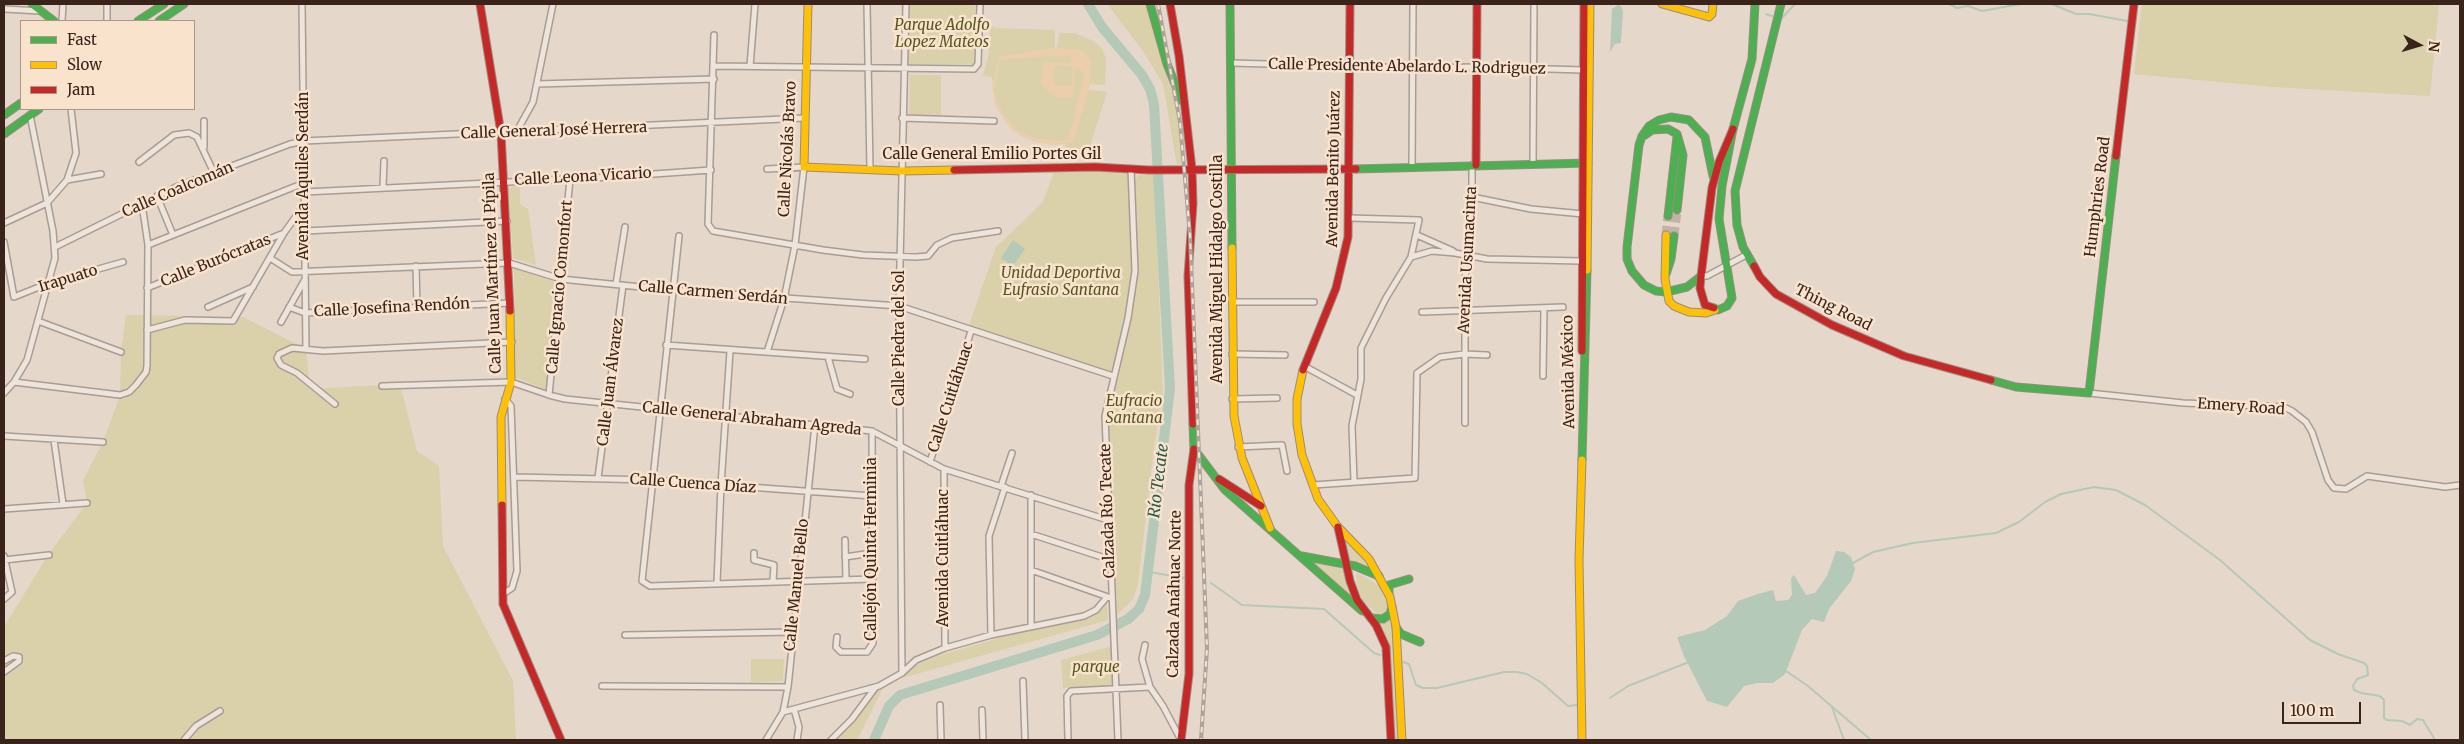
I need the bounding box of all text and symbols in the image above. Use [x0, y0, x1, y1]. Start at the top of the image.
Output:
park label: Parque Adolfo Lopez Mateos [894, 17, 990, 52]
legend [20, 20, 195, 110]
north arrow [2394, 20, 2444, 70]
text: Fast [67, 30, 97, 49]
text: N [2424, 40, 2443, 53]
text: Slow [67, 55, 102, 74]
street label: Calle Presidente Abelardo L. Rodriguez [1268, 56, 1546, 78]
text: Jam [67, 80, 95, 99]
street label: Calle Nicolás Bravo [775, 81, 801, 217]
street label: Avenida Benito Juárez [1324, 90, 1344, 248]
street label: Avenida Aquiles Serdán [295, 92, 313, 260]
street label: Calle General José Herrera [461, 119, 647, 143]
street label: Humphries Road [2082, 136, 2114, 258]
street label: Calle General Emilio Portes Gil [883, 146, 1101, 164]
street label: Avenida Miguel Hidalgo Costilla [1209, 155, 1227, 383]
street label: Calle Coalcomán [120, 158, 236, 222]
street label: Calle Leona Vicario [514, 164, 652, 190]
street label: Calle Juan Martínez el Pípila [480, 172, 506, 374]
street label: Avenida Usumacinta [1455, 186, 1481, 334]
street label: Calle Ignacio Comonfort [543, 199, 577, 375]
street label: Calle Burócratas [158, 231, 274, 291]
street label: Irapuato [36, 262, 100, 296]
park label: Unidad Deportiva Eufrasio Santana [1001, 265, 1121, 300]
street label: Calle Piedra del Sol [891, 270, 909, 406]
street label: Calle Carmen Serdán [638, 277, 788, 309]
street label: Thing Road [1791, 281, 1875, 335]
street label: Calle Josefina Rendón [314, 295, 470, 321]
street label: Avenida México [1559, 315, 1579, 429]
street label: Calle Juan Álvarez [594, 317, 628, 447]
street label: Calle Cuitláhuac [925, 339, 977, 455]
park label: Eufracio Santana [1106, 393, 1162, 428]
street label: Emery Road [2197, 395, 2285, 419]
street label: Calle General Abraham Agreda [642, 399, 862, 439]
street label: Calzada Río Tecate [1097, 443, 1119, 579]
water label: Río Tecate [1145, 443, 1173, 519]
street label: Callejón Quinta Herminia [863, 457, 881, 641]
street label: Calle Cuenca Díaz [629, 471, 757, 497]
street label: Avenida Cuitláhuac [935, 489, 953, 627]
street label: Calzada Anáhuac Norte [1165, 510, 1185, 678]
street label: Calle Manuel Bello [781, 518, 813, 652]
park label: parque [1072, 659, 1120, 677]
scale bar [2284, 692, 2363, 724]
text: 100 m [2290, 701, 2334, 720]

